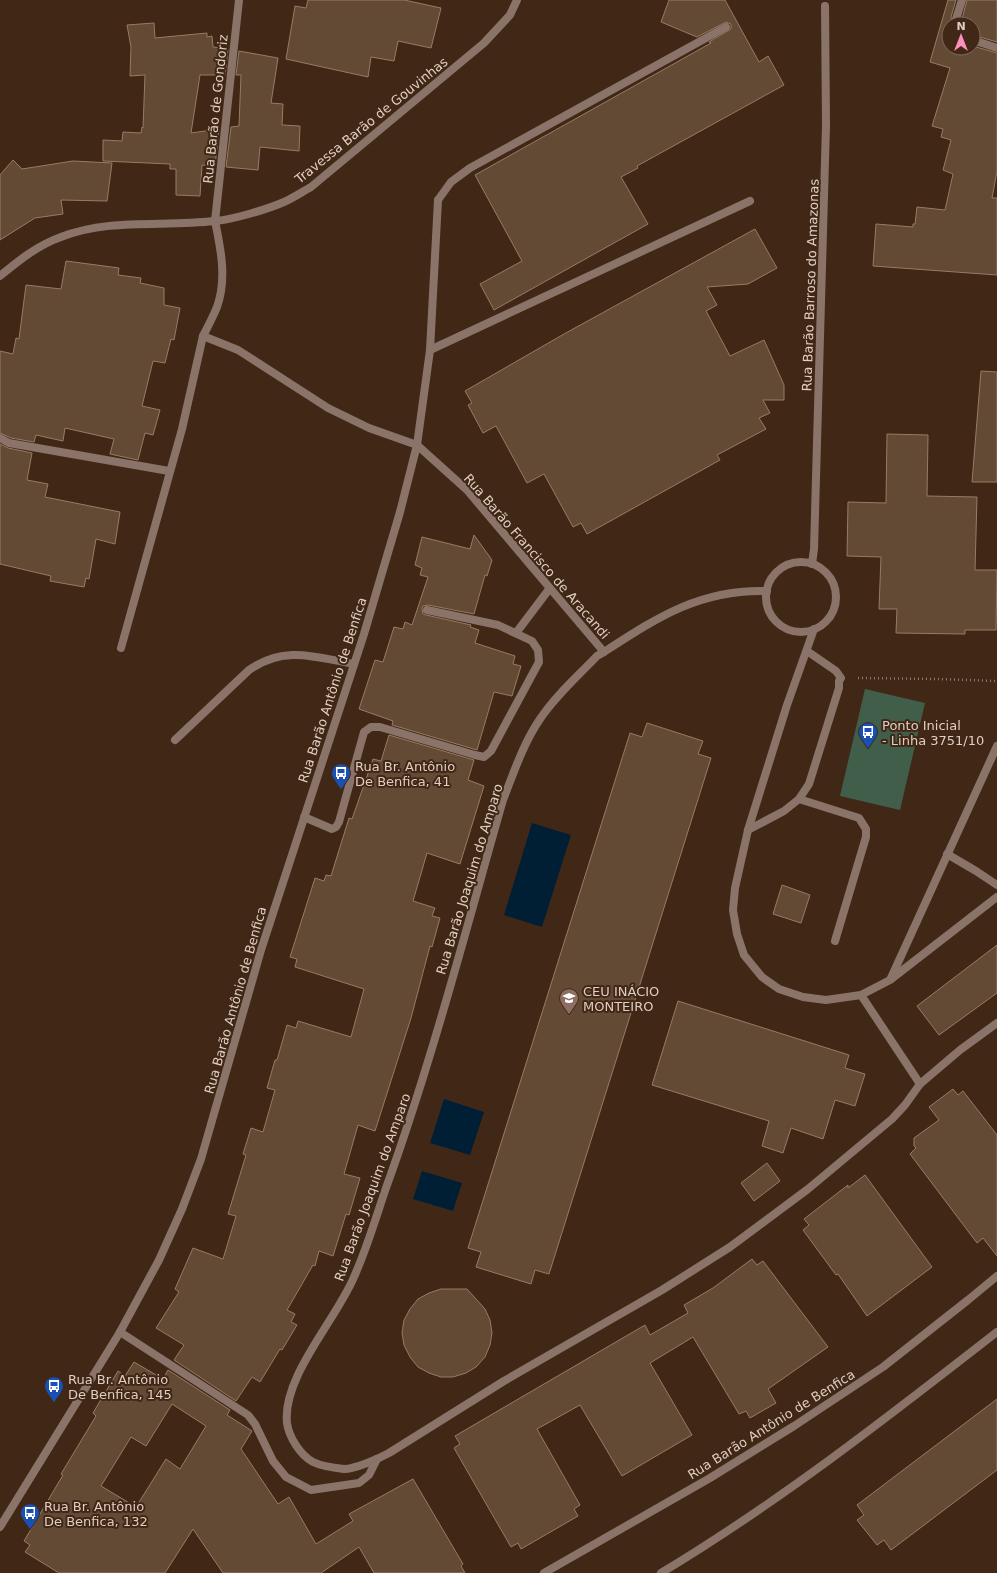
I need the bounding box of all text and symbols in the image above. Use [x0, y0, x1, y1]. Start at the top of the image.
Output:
north arrow [941, 16, 981, 56]
text: N [956, 20, 966, 33]
street label: Rua Barão de Gondoriz [200, 34, 231, 184]
street label: Travessa Barão de Gouvinhas [291, 54, 451, 187]
street label: Rua Barão Barroso do Amazonas [799, 178, 822, 391]
street label: Rua Barão Francisco de Aracandi [461, 471, 612, 642]
street label: Rua Barão Antônio de Benfica [295, 596, 370, 785]
place label: Ponto Inicial - Linha 3751/10 [882, 718, 984, 748]
bus stop icon: Ponto Inicial - Linha 3751/10 [857, 721, 879, 749]
place label: Rua Br. Antônio De Benfica, 41 [355, 759, 455, 789]
bus stop icon: Rua Br. Antônio De Benfica, 41 [330, 762, 352, 790]
street label: Rua Barão Joaquim do Amparo [433, 782, 506, 976]
street label: Rua Barão Antônio de Benfica [202, 905, 269, 1095]
place label: CEU INÁCIO MONTEIRO [583, 984, 659, 1014]
school or university icon: CEU INÁCIO MONTEIRO [558, 987, 580, 1015]
street label: Rua Barão Joaquim do Amparo [331, 1091, 414, 1283]
street label: Rua Barão Antônio de Benfica [685, 1367, 858, 1482]
place label: Rua Br. Antônio De Benfica, 145 [68, 1372, 172, 1402]
bus stop icon: Rua Br. Antônio De Benfica, 145 [43, 1375, 65, 1403]
place label: Rua Br. Antônio De Benfica, 132 [44, 1499, 148, 1529]
bus stop icon: Rua Br. Antônio De Benfica, 132 [19, 1502, 41, 1530]

